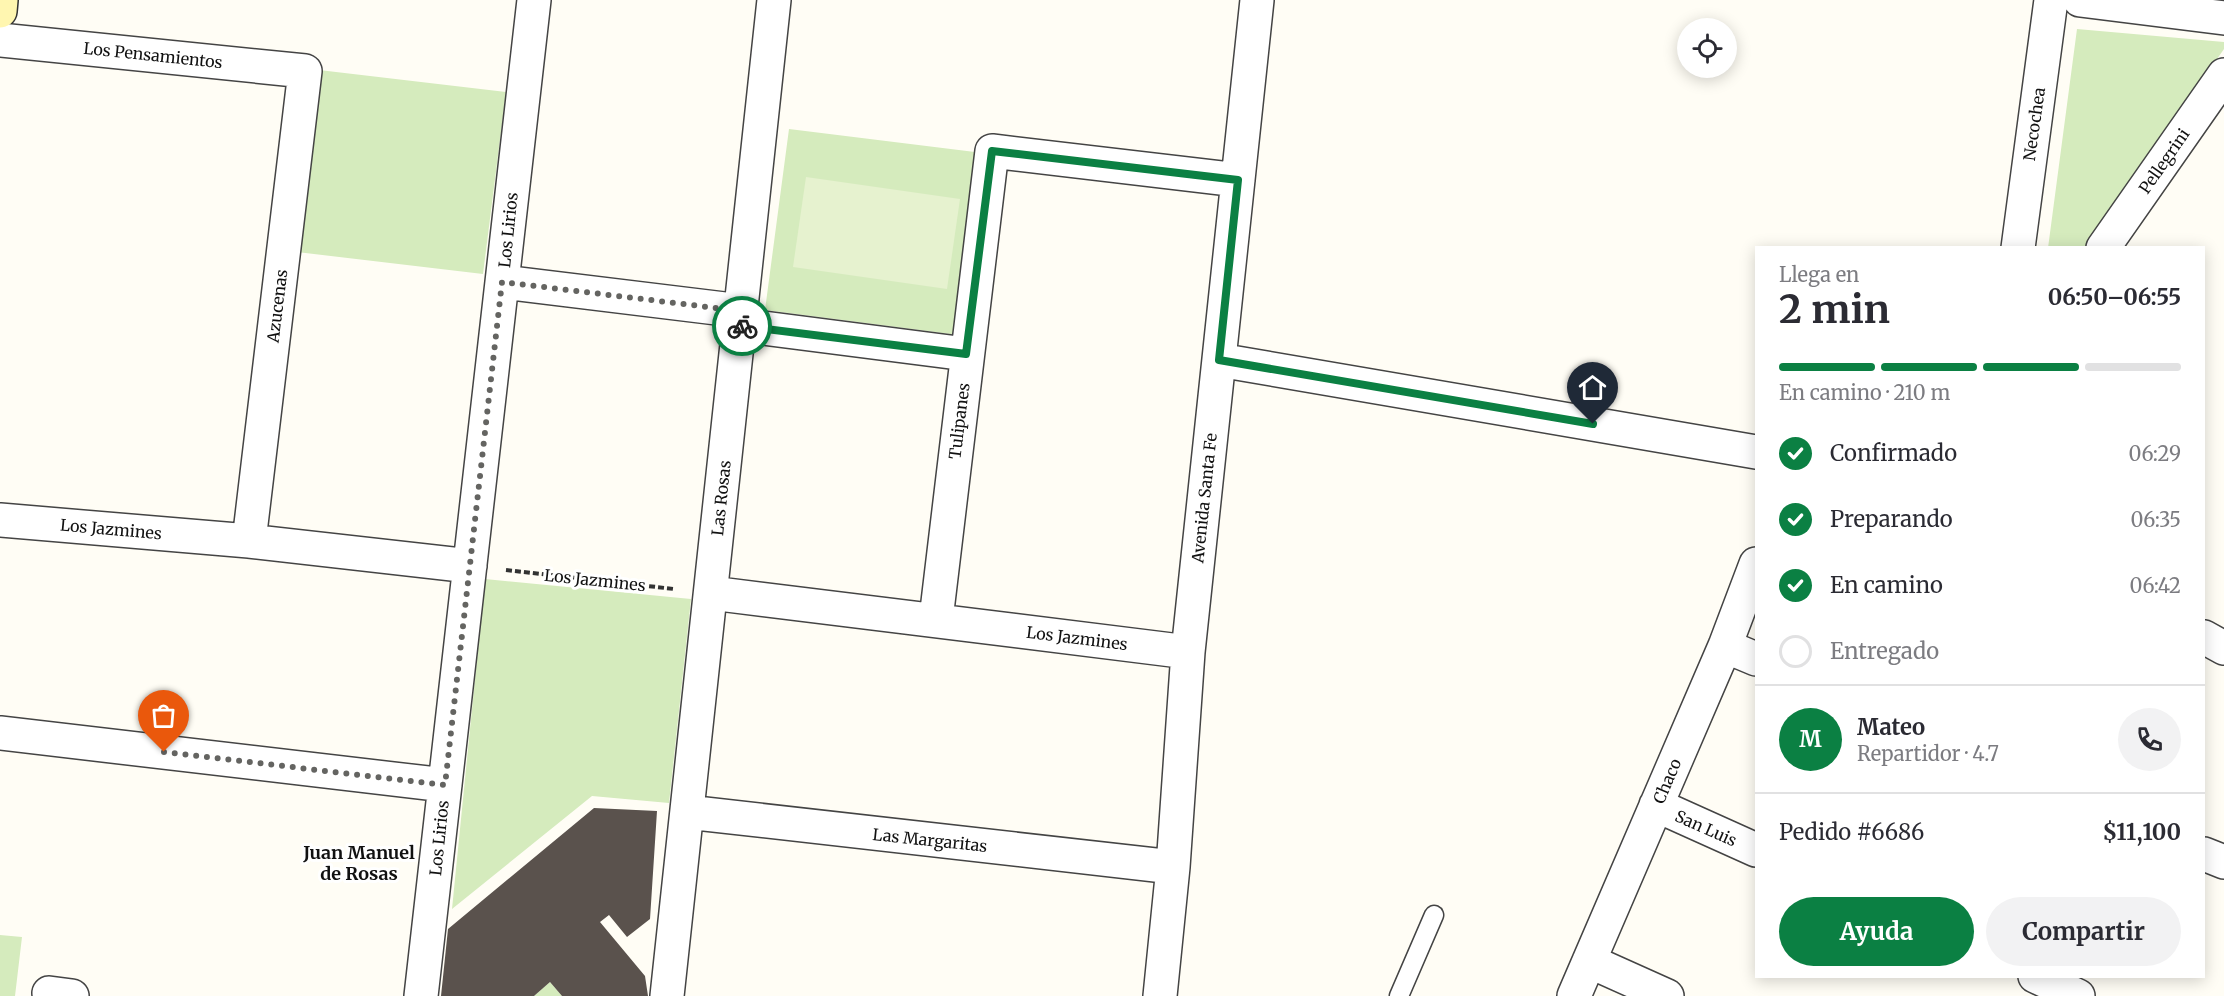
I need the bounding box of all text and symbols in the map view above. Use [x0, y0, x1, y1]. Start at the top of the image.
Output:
map controls [1677, 18, 1737, 78]
button: locate [1677, 18, 1737, 78]
street label: Los Pensamientos [83, 38, 224, 72]
street label: Necochea [2019, 86, 2049, 162]
street label: Pellegrini [2134, 125, 2194, 197]
street label: Los Lirios [494, 191, 522, 269]
text: Llega en [1779, 262, 1859, 287]
street label: Azucenas [262, 268, 291, 345]
text: 06:50–06:55 [2048, 283, 2181, 311]
text: 2 min [1779, 285, 1890, 334]
courier [712, 296, 772, 356]
icon: bike [726, 310, 759, 343]
pin [1567, 362, 1618, 424]
icon: home [1576, 371, 1609, 404]
text: En camino · 210 m [1779, 380, 1950, 405]
street label: Tulipanes [944, 382, 974, 460]
street label: Avenida Santa Fe [1187, 432, 1221, 565]
icon: check [1779, 437, 1812, 470]
text: Confirmado [1830, 439, 1957, 467]
text: 06:29 [2129, 441, 2181, 466]
street label: Las Rosas [707, 459, 735, 537]
icon: check [1779, 503, 1812, 536]
text: Preparando [1830, 505, 1953, 533]
text: 06:35 [2130, 507, 2181, 532]
street label: Los Jazmines [59, 515, 163, 543]
street label: Los Jazmines [543, 565, 647, 595]
icon: check [1779, 569, 1812, 602]
text: En camino [1830, 571, 1943, 599]
text: 06:42 [2130, 573, 2181, 598]
street label: Los Jazmines [1025, 622, 1129, 654]
text: Entregado [1830, 637, 1939, 665]
pin [138, 690, 189, 752]
icon: bag [147, 699, 180, 732]
button: phone [2118, 708, 2181, 771]
text: Mateo [1857, 713, 1925, 741]
text: M [1799, 725, 1822, 753]
text: Repartidor · 4.7 [1857, 741, 1999, 766]
street label: Chaco [1649, 756, 1685, 806]
street label: Los Lirios [425, 799, 453, 877]
street label: San Luis [1672, 806, 1740, 851]
text: Pedido #6686 [1779, 818, 1924, 846]
text: $11,100 [2103, 818, 2181, 846]
street label: Las Margaritas [872, 824, 988, 856]
district label: Juan Manuel de Rosas [302, 841, 415, 885]
button: Ayuda [1779, 897, 1974, 966]
button: Compartir [1986, 897, 2181, 966]

